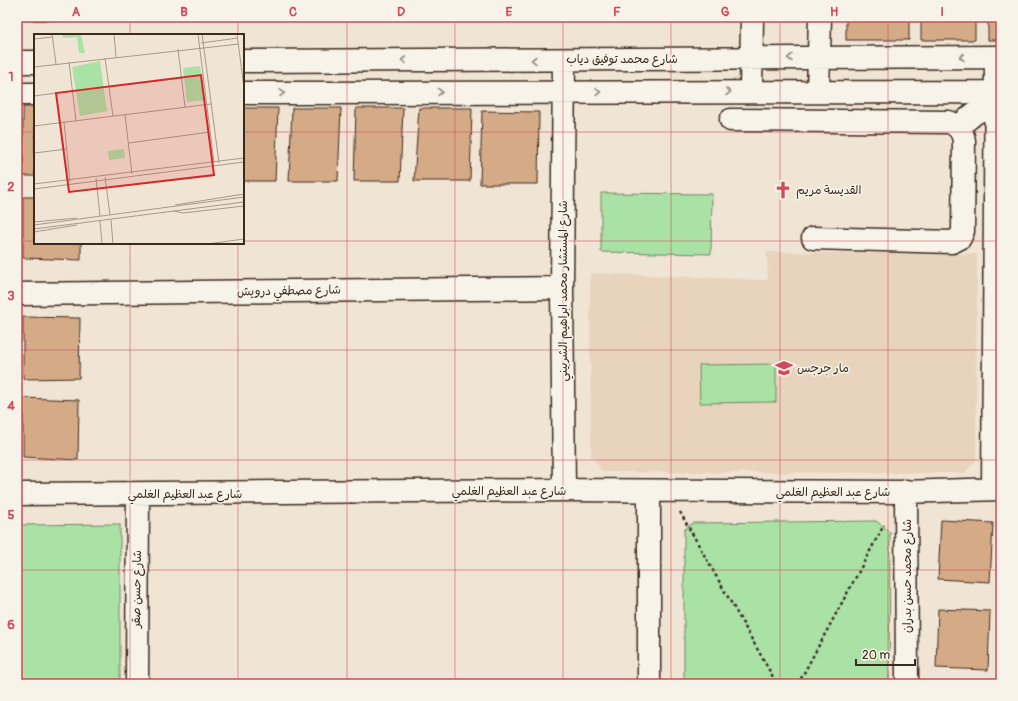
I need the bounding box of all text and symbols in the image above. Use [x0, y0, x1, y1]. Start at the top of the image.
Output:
text: A [72, 4, 81, 20]
text: B [180, 4, 188, 20]
text: C [289, 4, 297, 20]
text: D [397, 4, 405, 20]
text: E [506, 4, 513, 20]
text: F [613, 4, 621, 20]
text: G [721, 4, 730, 20]
text: H [830, 4, 838, 20]
text: I [940, 4, 944, 20]
inset map [34, 34, 244, 244]
street label: شارع محمد توفيق دياب [566, 52, 678, 68]
one-way arrow [959, 53, 965, 61]
one-way arrow [787, 54, 793, 62]
one-way arrow [401, 56, 407, 64]
one-way arrow [531, 56, 537, 64]
text: 1 [8, 69, 14, 85]
one-way arrow [437, 88, 443, 96]
one-way arrow [595, 88, 601, 96]
one-way arrow [725, 88, 731, 96]
one-way arrow [279, 89, 285, 97]
text: 2 [7, 179, 15, 195]
church icon: القديسة مريم [773, 180, 793, 200]
place label: القديسة مريم [796, 183, 861, 199]
street label: شارع المستشار محمد ابراهيم الشربيني [556, 201, 574, 381]
street label: شارع مصطفي درويش [237, 283, 341, 302]
text: 3 [7, 288, 15, 304]
school or university icon: مار جرجس [774, 358, 794, 378]
place label: مار جرجس [797, 361, 849, 376]
text: 4 [7, 398, 15, 414]
street label: شارع عبد العظيم الغلمي [452, 484, 566, 502]
street label: شارع عبد العظيم الغلمي [776, 485, 890, 503]
street label: شارع عبد العظيم الغلمي [128, 487, 242, 505]
text: 5 [7, 507, 15, 523]
street label: شارع محمد حسن بدران [900, 519, 916, 633]
street label: شارع حسن صقر [129, 550, 146, 629]
text: 6 [7, 617, 15, 633]
scale bar [856, 641, 915, 667]
text: 20 m [862, 648, 891, 663]

